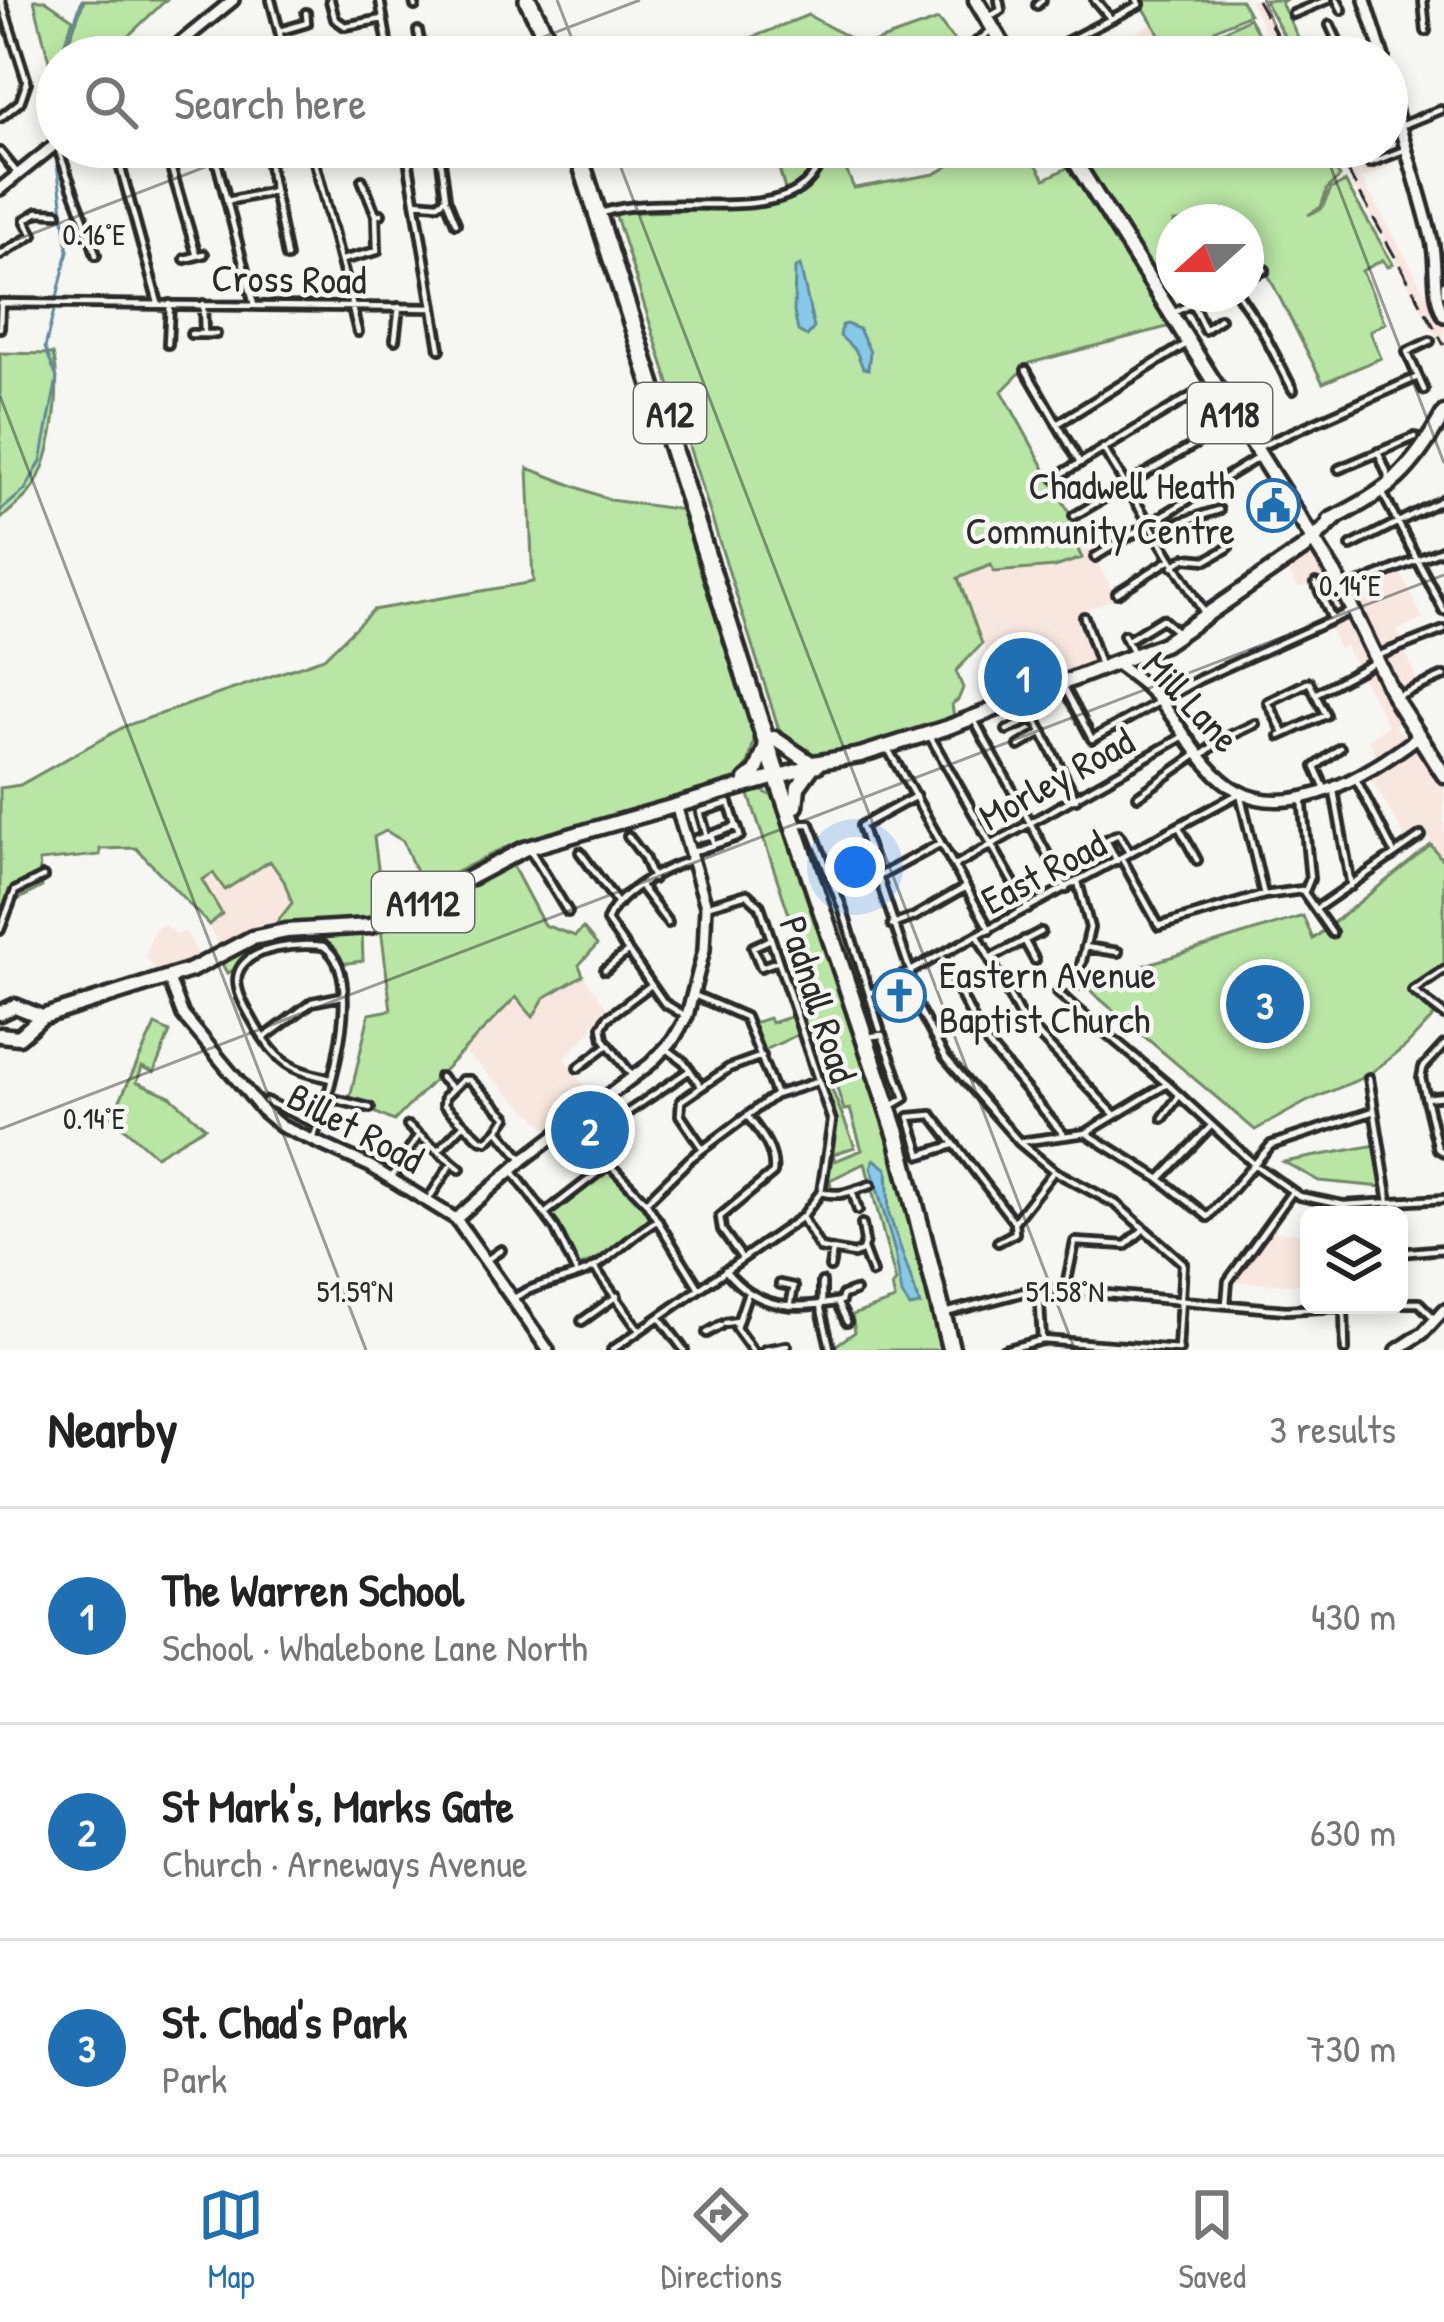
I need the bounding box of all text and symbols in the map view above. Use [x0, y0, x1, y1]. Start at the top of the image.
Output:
search box [36, 36, 1408, 168]
icon: search [78, 69, 144, 135]
text: Search here [174, 72, 366, 133]
north arrow [1156, 204, 1264, 312]
text: 0.16°E [63, 214, 125, 254]
street label: Cross Road [211, 250, 367, 306]
road number: A12 [634, 383, 706, 443]
road number: A118 [1188, 383, 1272, 443]
place label: Chadwell Heath Community Centre [966, 458, 1235, 556]
public building icon: Chadwell Heath Community Centre [1246, 478, 1302, 534]
text: 0.14°E [1319, 565, 1381, 605]
pin: 1 [984, 632, 1062, 722]
street label: Mill Lane [1131, 639, 1253, 763]
street label: Morley Road [969, 714, 1143, 842]
street label: East Road [971, 816, 1115, 926]
your location [825, 837, 885, 897]
road number: A1112 [372, 872, 474, 932]
street label: Padnall Road [767, 909, 871, 1089]
place label: Eastern Avenue Baptist Church [939, 947, 1156, 1045]
pin: 3 [1226, 959, 1304, 1049]
church icon: Eastern Avenue Baptist Church [872, 967, 928, 1023]
street label: Billet Road [279, 1069, 433, 1185]
pin: 2 [551, 1085, 629, 1175]
text: 0.14°E [63, 1098, 125, 1138]
map controls [1300, 1206, 1408, 1314]
button: layers [1300, 1206, 1408, 1314]
text: 51.59°N [317, 1271, 393, 1311]
text: 51.58°N [1026, 1271, 1104, 1311]
text: Nearby [48, 1394, 178, 1463]
text: 3 results [1270, 1402, 1396, 1455]
text: The Warren School [162, 1559, 464, 1620]
text: 1 [80, 1589, 94, 1642]
text: 430 m [1311, 1589, 1396, 1642]
text: School · Whalebone Lane North [162, 1620, 588, 1673]
text: St Mark's, Marks Gate [162, 1775, 514, 1836]
text: 2 [78, 1805, 96, 1858]
text: 630 m [1310, 1805, 1396, 1858]
text: Church · Arneways Avenue [162, 1836, 528, 1889]
text: St. Chad's Park [162, 1991, 407, 2052]
text: 3 [78, 2021, 96, 2074]
text: 730 m [1306, 2021, 1396, 2074]
text: Park [162, 2052, 227, 2105]
tab: Map [198, 2182, 264, 2298]
tab: Directions [661, 2182, 782, 2298]
tab: Saved [1178, 2182, 1246, 2298]

